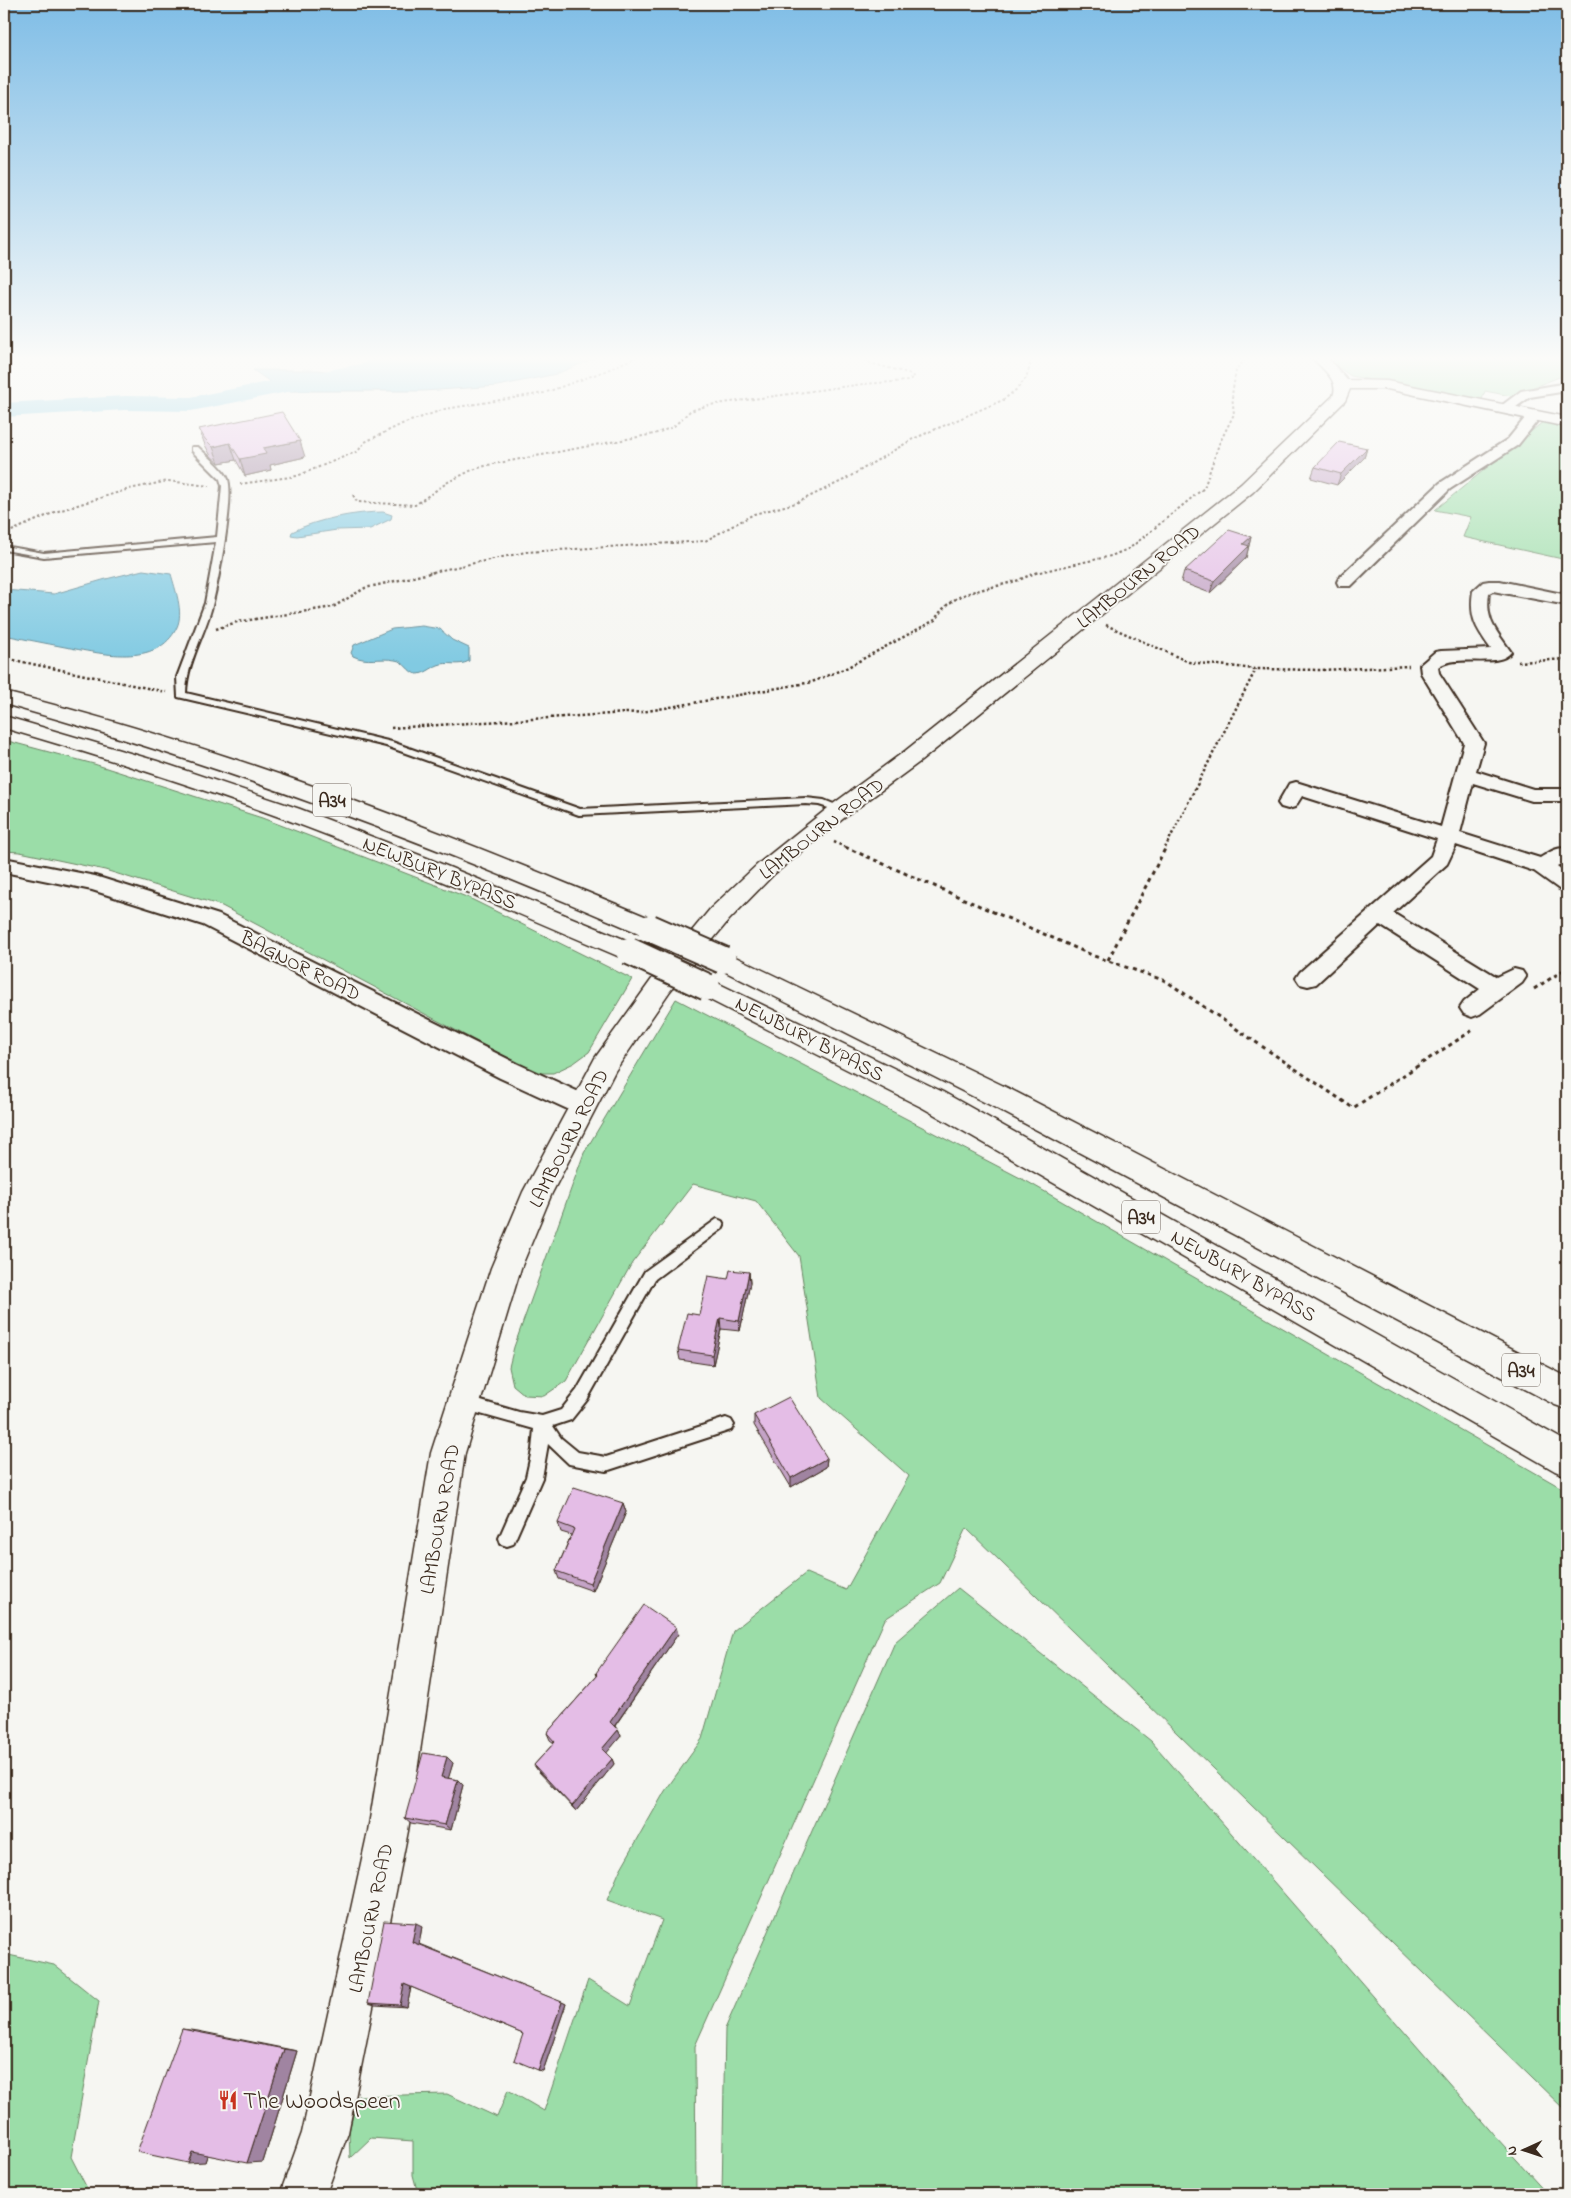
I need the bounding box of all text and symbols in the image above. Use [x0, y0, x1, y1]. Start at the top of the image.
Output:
street label: LAMBOURN ROAD [1071, 519, 1208, 637]
street label: LAMBOURN ROAD [754, 772, 891, 888]
road number: A34 [313, 784, 351, 816]
street label: NEWBURY BYPASS [358, 830, 520, 918]
street label: BAGNOR ROAD [234, 924, 365, 1010]
street label: NEWBURY BYPASS [729, 990, 888, 1090]
street label: LAMBOURN ROAD [523, 1065, 618, 1213]
road number: A34 [1122, 1200, 1160, 1234]
street label: NEWBURY BYPASS [1165, 1224, 1321, 1331]
road number: A34 [1502, 1354, 1540, 1386]
street label: LAMBOURN ROAD [414, 1442, 469, 1597]
street label: LAMBOURN ROAD [342, 1841, 402, 1996]
place label: The Woodspeen [243, 2085, 401, 2120]
restaurant icon: The Woodspeen [217, 2089, 239, 2111]
north arrow [1498, 2126, 1548, 2176]
text: N [1502, 2145, 1523, 2156]

